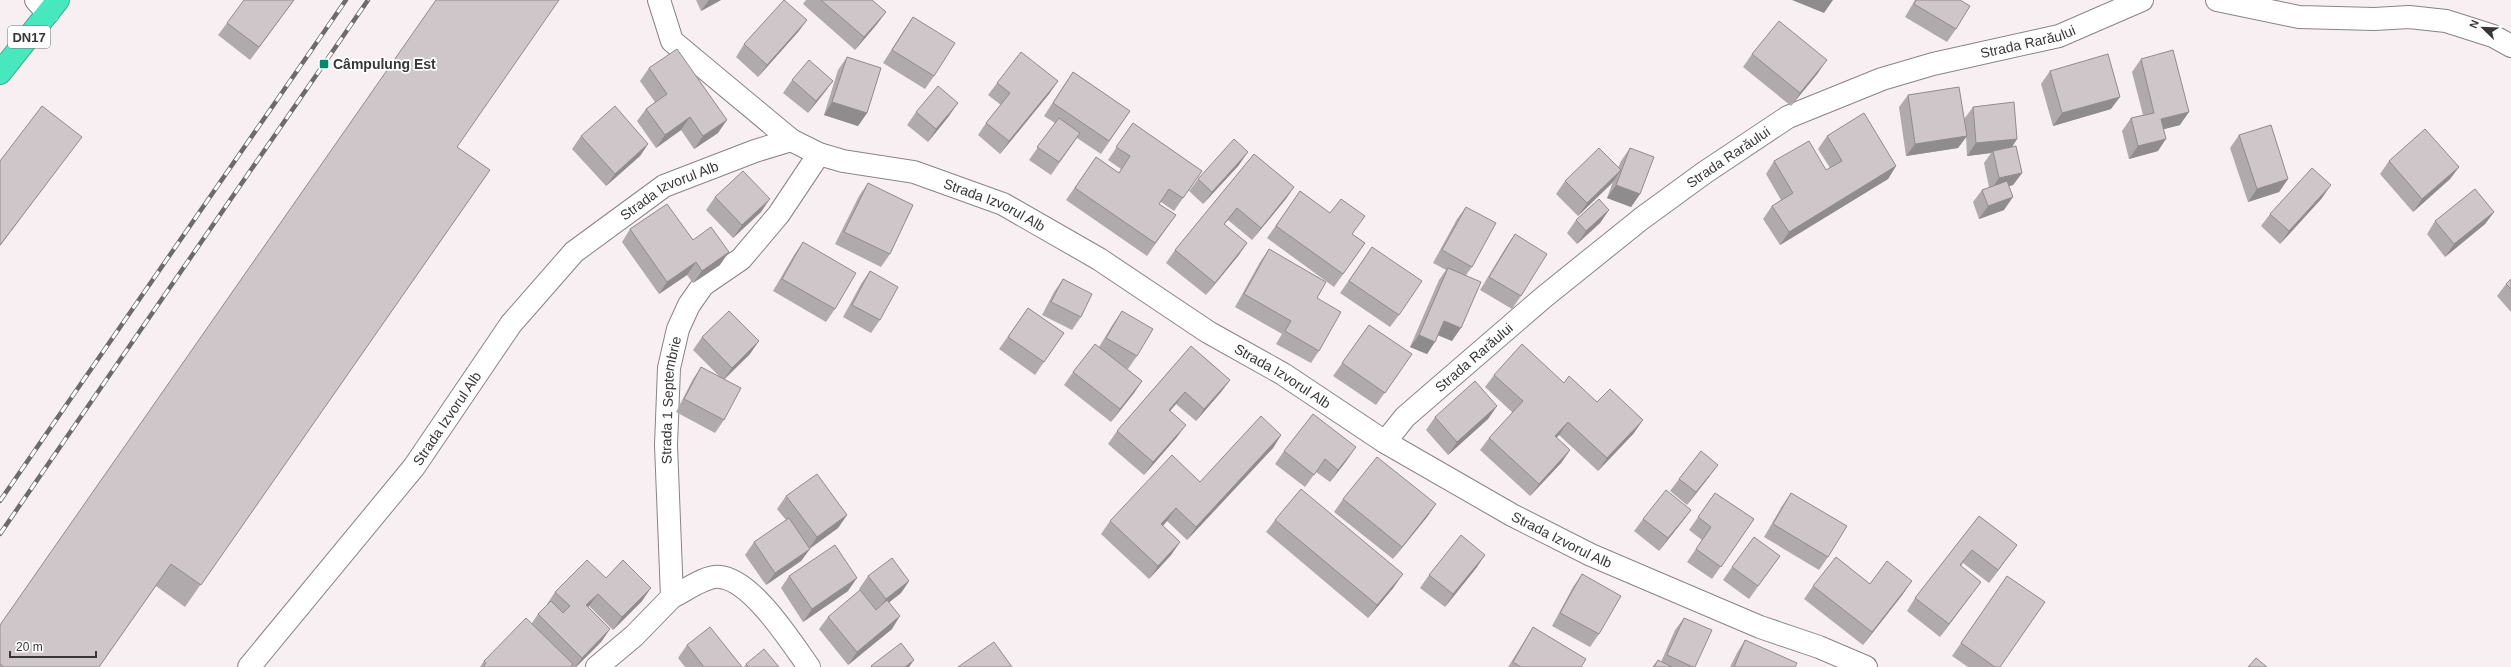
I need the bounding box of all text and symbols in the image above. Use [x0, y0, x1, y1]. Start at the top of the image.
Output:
north arrow [2463, 8, 2503, 48]
text: N [2467, 18, 2481, 30]
street label: Strada Rarăului [1979, 22, 2078, 61]
road number: DN17 [8, 26, 50, 48]
place label: Câmpulung Est [333, 56, 436, 72]
marker: Câmpulung Est [318, 58, 330, 70]
street label: Strada Rarăului [1683, 123, 1773, 191]
street label: Strada Izvorul Alb [617, 158, 721, 223]
street label: Strada Izvorul Alb [942, 175, 1048, 235]
street label: Strada Rarăului [1432, 320, 1516, 395]
street label: Strada 1 Septembrie [658, 334, 684, 464]
street label: Strada Izvorul Alb [1232, 341, 1334, 412]
street label: Strada Izvorul Alb [410, 368, 485, 468]
street label: Strada Izvorul Alb [1509, 508, 1615, 571]
scale bar [10, 633, 96, 659]
text: 20 m [16, 640, 43, 654]

